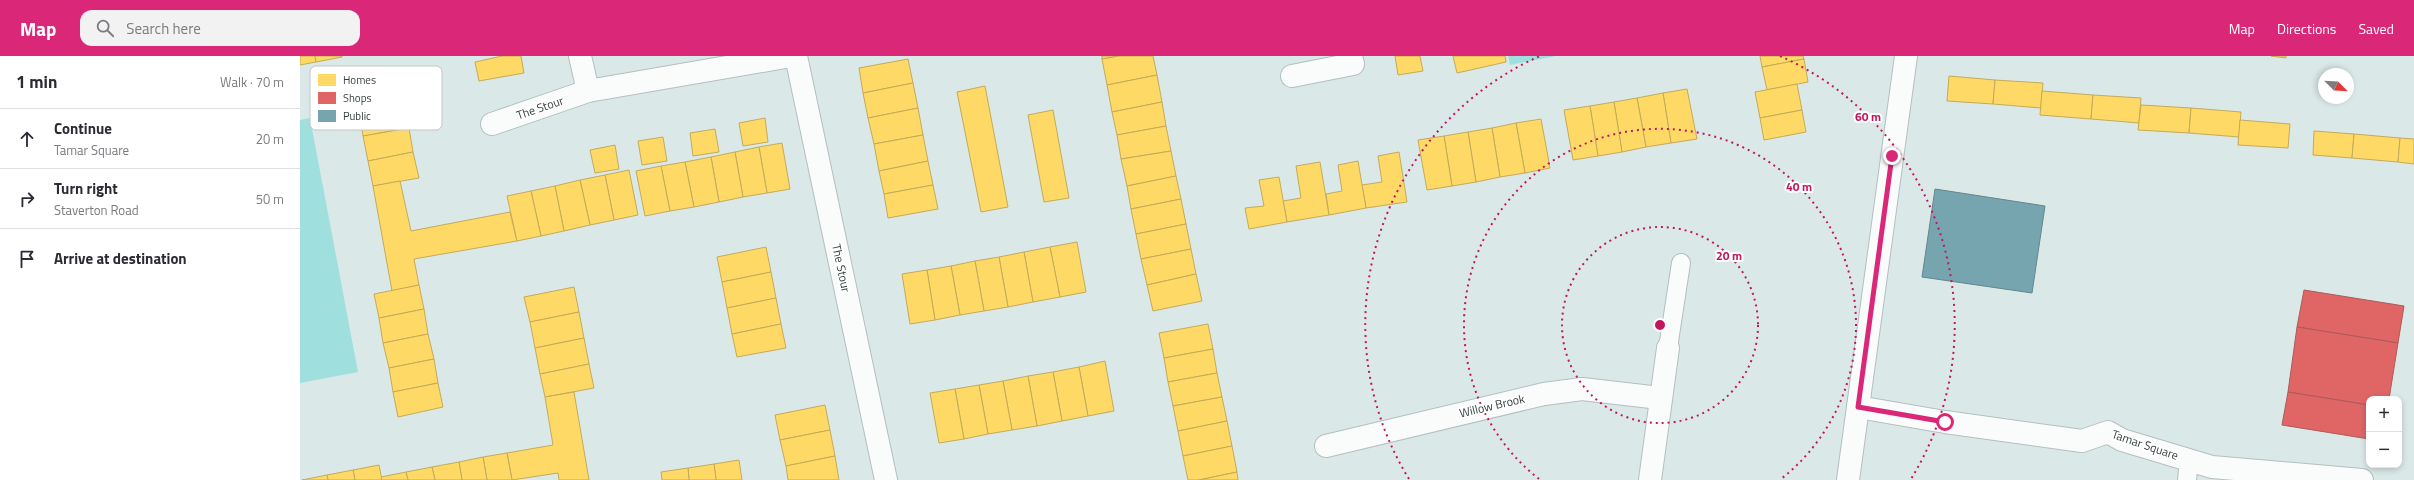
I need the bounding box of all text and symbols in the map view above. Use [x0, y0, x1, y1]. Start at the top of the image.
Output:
search box [80, 10, 360, 46]
text: Map [20, 14, 56, 43]
icon: search [94, 17, 116, 39]
text: Search here [126, 17, 201, 40]
text: Map [2229, 18, 2255, 39]
text: Directions [2277, 18, 2336, 39]
text: Saved [2358, 18, 2394, 39]
legend [310, 66, 442, 130]
north arrow [2318, 68, 2354, 104]
text: 1 min [16, 69, 57, 95]
text: Walk · 70 m [220, 72, 284, 92]
text: Homes [343, 72, 376, 88]
text: Shops [343, 90, 372, 106]
street label: The Stour [514, 91, 566, 124]
text: 60 m [1855, 107, 1881, 126]
text: Public [343, 108, 371, 124]
text: Continue [54, 117, 112, 140]
icon: ahead [16, 128, 38, 150]
text: 20 m [256, 129, 284, 149]
text: Tamar Square [54, 140, 129, 160]
route end [1883, 147, 1901, 165]
text: Turn right [54, 177, 118, 200]
text: 40 m [1786, 177, 1812, 196]
icon: right [16, 188, 38, 210]
text: 50 m [256, 189, 284, 209]
text: Staverton Road [54, 200, 139, 220]
street label: The Stour [827, 242, 856, 294]
text: 20 m [1716, 246, 1742, 265]
text: Arrive at destination [54, 247, 187, 270]
icon: arrive [16, 248, 38, 270]
centre of rings [1653, 318, 1667, 332]
street label: Willow Brook [1457, 389, 1527, 422]
map controls [2366, 396, 2402, 468]
button: + [2366, 396, 2402, 432]
route start [1936, 413, 1954, 431]
street label: Tamar Square [2109, 424, 2181, 465]
button: − [2366, 432, 2402, 468]

